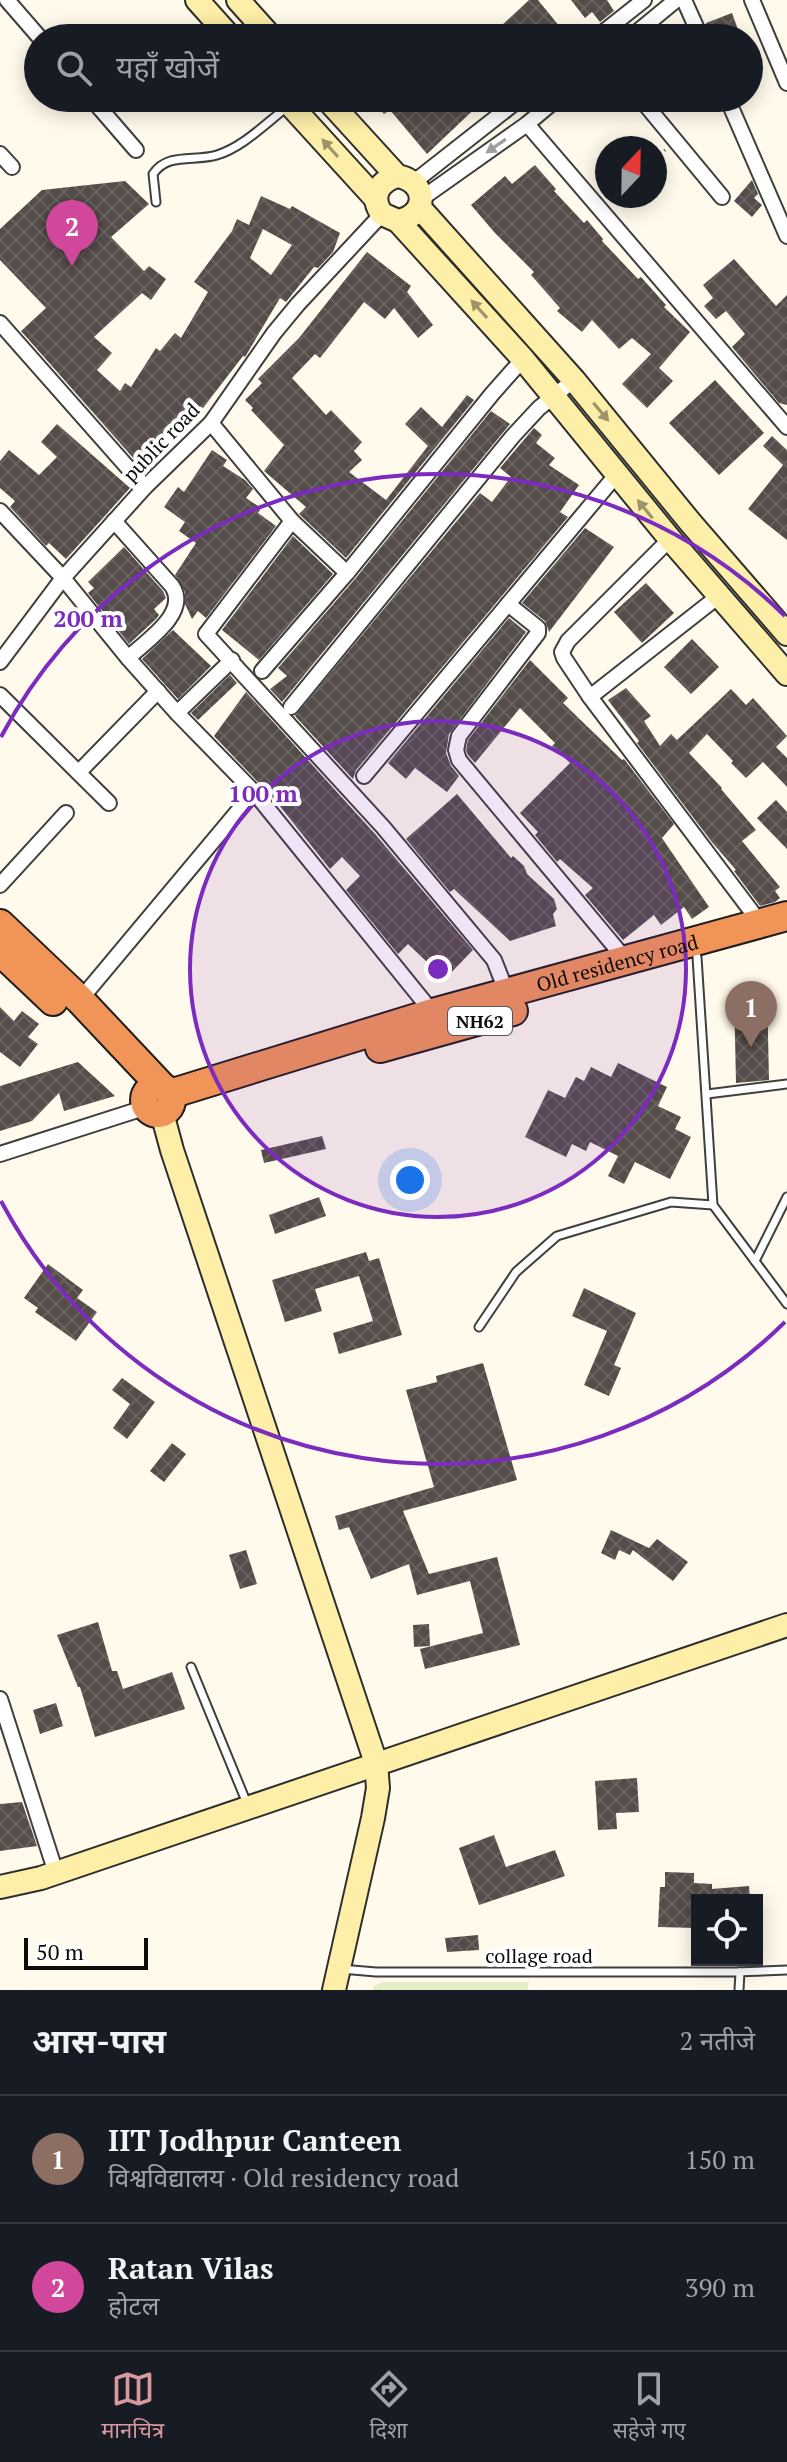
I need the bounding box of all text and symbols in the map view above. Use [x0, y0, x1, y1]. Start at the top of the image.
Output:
search box [24, 24, 763, 112]
icon: search [52, 46, 96, 90]
text: यहाँ खोजें [116, 47, 219, 87]
north arrow [595, 136, 667, 208]
one-way arrow [486, 137, 507, 153]
one-way arrow [321, 139, 339, 158]
pin: 2 [46, 200, 98, 266]
one-way arrow [471, 299, 488, 319]
street label: public road [117, 397, 205, 487]
one-way arrow [592, 401, 609, 421]
one-way arrow [637, 499, 654, 519]
text: 200 m [53, 602, 123, 634]
text: 100 m [228, 777, 298, 809]
street label: Old residency road [533, 928, 701, 998]
centre of rings [424, 955, 452, 983]
pin: 1 [725, 981, 777, 1047]
road number: NH62 [448, 1007, 512, 1035]
your location [390, 1160, 430, 1200]
map controls [691, 1894, 763, 1966]
button: locate [691, 1894, 763, 1966]
scale bar [24, 1934, 148, 1970]
text: 50 m [36, 1937, 84, 1966]
street label: collage road [485, 1942, 593, 1969]
text: आस-पास [32, 2018, 166, 2063]
text: 2 नतीजे [680, 2023, 755, 2057]
text: IIT Jodhpur Canteen [108, 2120, 401, 2160]
text: 1 [51, 2142, 65, 2176]
text: 150 m [685, 2142, 755, 2176]
text: विश्वविद्यालय · Old residency road [108, 2160, 459, 2194]
text: Ratan Vilas [108, 2248, 273, 2288]
text: 2 [51, 2270, 65, 2304]
text: 390 m [685, 2270, 755, 2304]
text: होटल [108, 2288, 159, 2322]
tab: मानचित्र [101, 2367, 164, 2447]
tab: दिशा [367, 2367, 411, 2447]
tab: सहेजे गए [613, 2367, 686, 2447]

